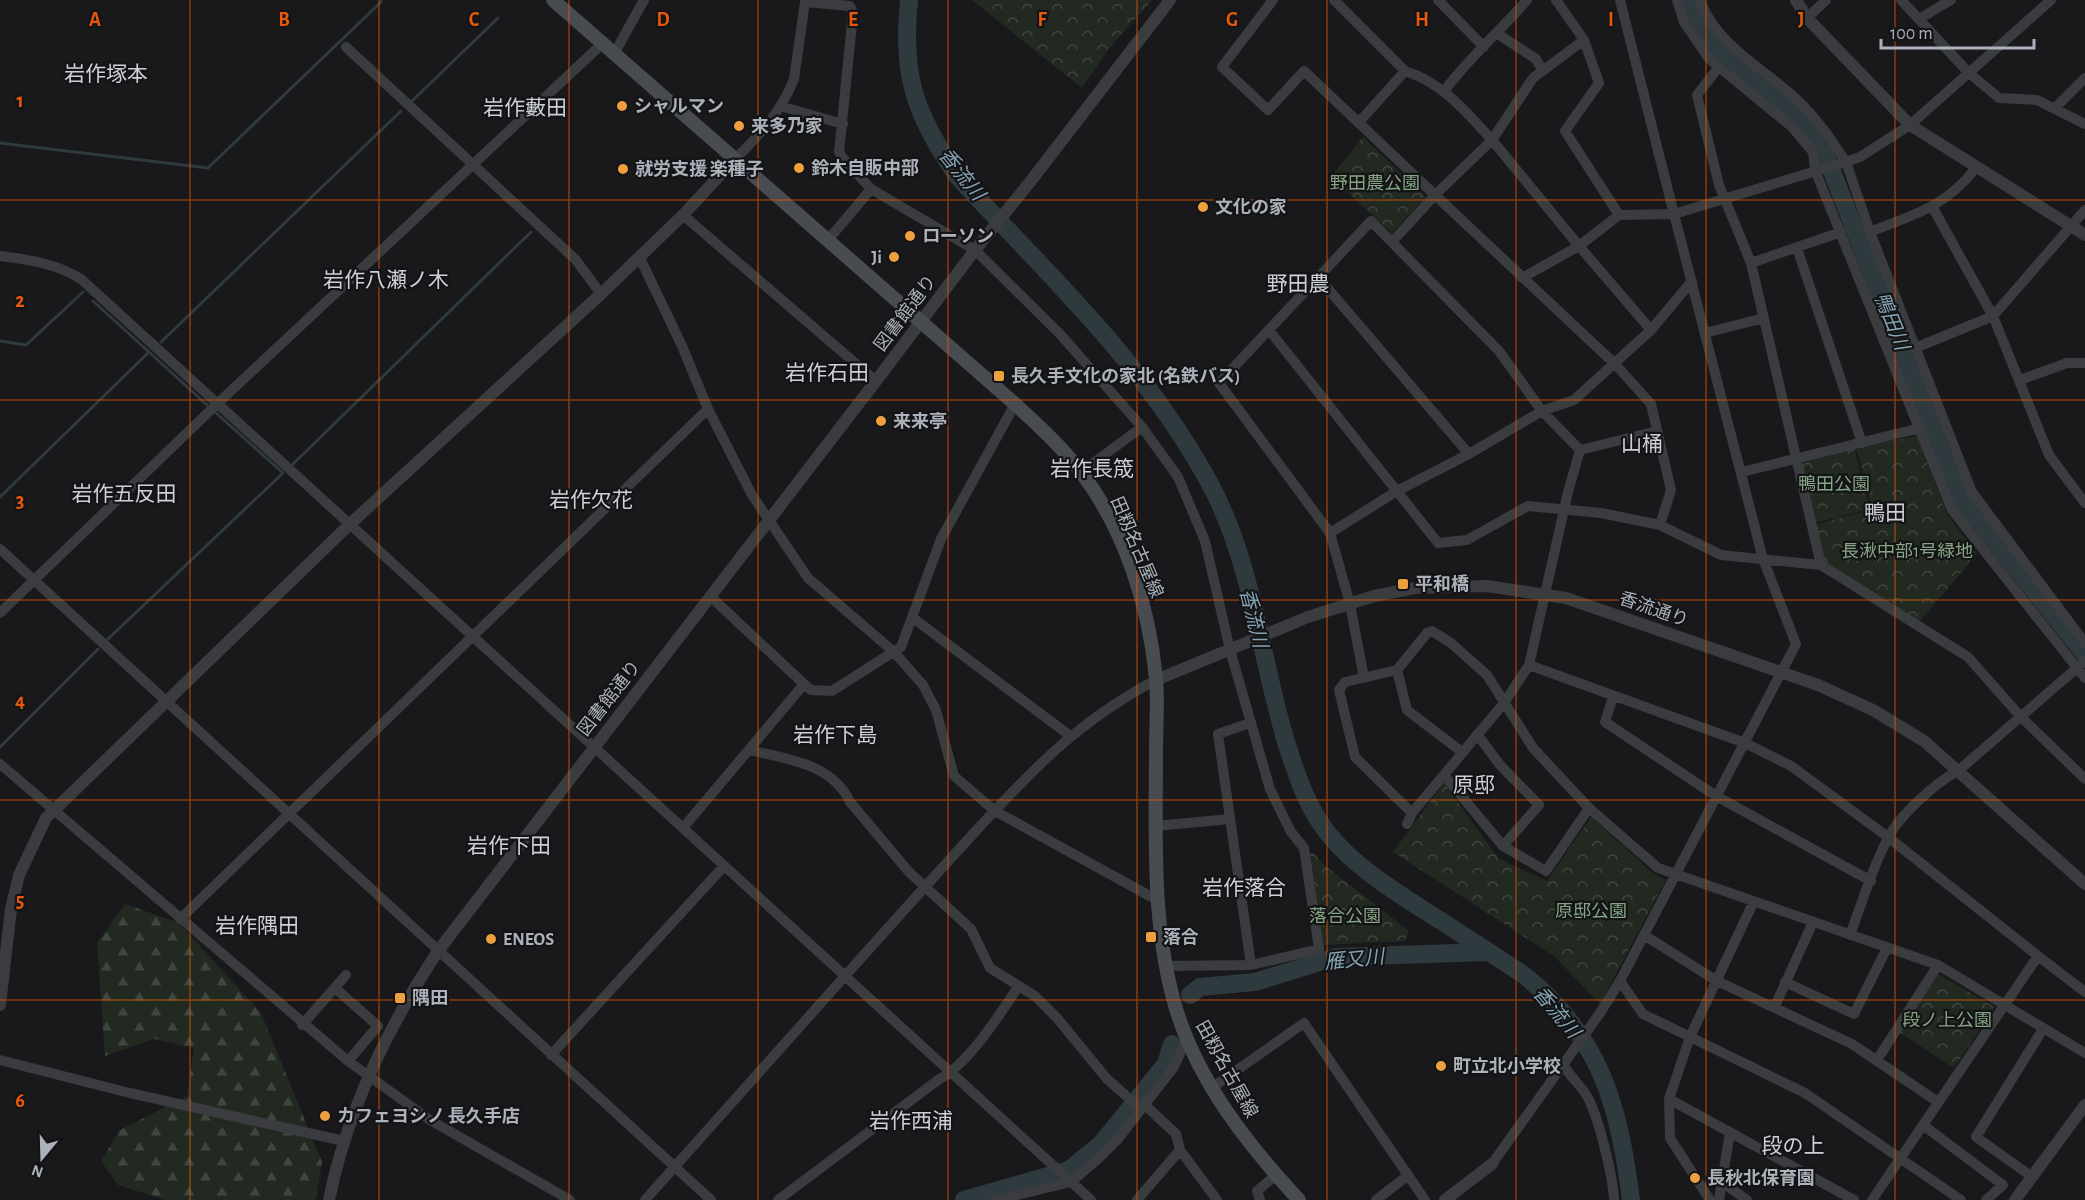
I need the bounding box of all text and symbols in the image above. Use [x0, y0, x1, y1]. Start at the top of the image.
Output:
text: A [89, 10, 101, 30]
text: B [278, 10, 290, 30]
text: C [469, 10, 480, 30]
text: D [656, 10, 670, 30]
text: E [848, 10, 858, 30]
text: F [1037, 10, 1047, 30]
text: G [1226, 10, 1238, 30]
text: H [1415, 10, 1429, 30]
text: I [1608, 10, 1614, 30]
text: J [1798, 10, 1804, 30]
scale bar [1881, 12, 2034, 50]
text: 100 m [1890, 25, 1933, 43]
district label: 岩作塚本 [64, 63, 148, 85]
text: 1 [16, 91, 24, 111]
district label: 岩作藪田 [483, 97, 567, 119]
place label: シャルマン [634, 97, 724, 116]
marker: シャルマン [615, 99, 629, 113]
place label: 来多乃家 [751, 116, 823, 136]
marker: 来多乃家 [732, 119, 746, 133]
water label: 香流川 [935, 144, 990, 206]
place label: 鈴木自販中部 [811, 158, 919, 178]
place label: 就労支援 楽種子 [635, 159, 764, 179]
marker: 鈴木自販中部 [792, 161, 806, 175]
marker: 就労支援 楽種子 [616, 162, 630, 176]
park label: 野田農公園 [1330, 174, 1420, 193]
place label: 文化の家 [1215, 197, 1287, 217]
marker: 文化の家 [1196, 200, 1210, 214]
place label: ローソン [922, 228, 994, 246]
marker: ローソン [903, 229, 917, 243]
place label: Ji [871, 249, 882, 267]
marker: Ji [887, 250, 901, 264]
district label: 岩作八瀬ノ木 [323, 269, 449, 291]
street label: 図書館通り [871, 272, 940, 355]
district label: 野田農 [1267, 273, 1330, 295]
water label: 鴨田川 [1871, 289, 1913, 355]
text: 2 [15, 291, 25, 311]
district label: 岩作石田 [785, 362, 869, 384]
place label: 長久手文化の家北 (名鉄バス) [1011, 366, 1240, 386]
marker: 長久手文化の家北 (名鉄バス) [992, 369, 1006, 383]
place label: 来来亭 [893, 412, 947, 431]
marker: 来来亭 [874, 414, 888, 428]
district label: 山桶 [1621, 433, 1663, 455]
district label: 岩作長筬 [1050, 458, 1134, 480]
park label: 鴨田公園 [1798, 474, 1870, 494]
district label: 岩作五反田 [72, 483, 177, 505]
district label: 岩作欠花 [549, 489, 633, 511]
text: 3 [16, 491, 24, 511]
street label: 田籾名古屋線 [1107, 493, 1167, 601]
district label: 鴨田 [1864, 502, 1906, 524]
park label: 長湫中部1号緑地 [1841, 542, 1973, 561]
place label: 平和橋 [1415, 574, 1469, 594]
marker: 平和橋 [1396, 577, 1410, 591]
water label: 香流川 [1236, 586, 1271, 652]
street label: 香流通り [1617, 588, 1691, 630]
street label: 図書館通り [574, 657, 645, 740]
text: 4 [15, 691, 25, 711]
district label: 岩作下島 [793, 724, 877, 746]
district label: 原邸 [1453, 774, 1495, 796]
district label: 岩作下田 [467, 835, 551, 857]
district label: 岩作落合 [1202, 877, 1286, 899]
text: 5 [16, 891, 24, 911]
park label: 原邸公園 [1555, 902, 1627, 921]
park label: 落合公園 [1309, 907, 1381, 926]
district label: 岩作隅田 [215, 915, 299, 937]
place label: 落合 [1163, 928, 1199, 947]
marker: 落合 [1144, 930, 1158, 944]
place label: ENEOS [503, 931, 554, 949]
marker: ENEOS [484, 932, 498, 946]
water label: 雁又川 [1323, 947, 1387, 973]
water label: 香流川 [1529, 983, 1585, 1044]
place label: 隅田 [412, 988, 448, 1008]
marker: 隅田 [393, 991, 407, 1005]
park label: 段ノ上公園 [1902, 1011, 1992, 1030]
street label: 田籾名古屋線 [1192, 1017, 1262, 1121]
place label: 町立北小学校 [1453, 1056, 1561, 1076]
marker: 町立北小学校 [1434, 1059, 1448, 1073]
text: 6 [15, 1091, 25, 1111]
place label: カフェヨシノ 長久手店 [337, 1106, 520, 1126]
marker: カフェヨシノ 長久手店 [318, 1109, 332, 1123]
district label: 岩作西浦 [869, 1110, 953, 1132]
north arrow [12, 1128, 72, 1188]
district label: 段の上 [1762, 1135, 1825, 1157]
text: N [30, 1162, 45, 1181]
place label: 長秋北保育園 [1707, 1168, 1815, 1188]
marker: 長秋北保育園 [1688, 1171, 1702, 1185]

